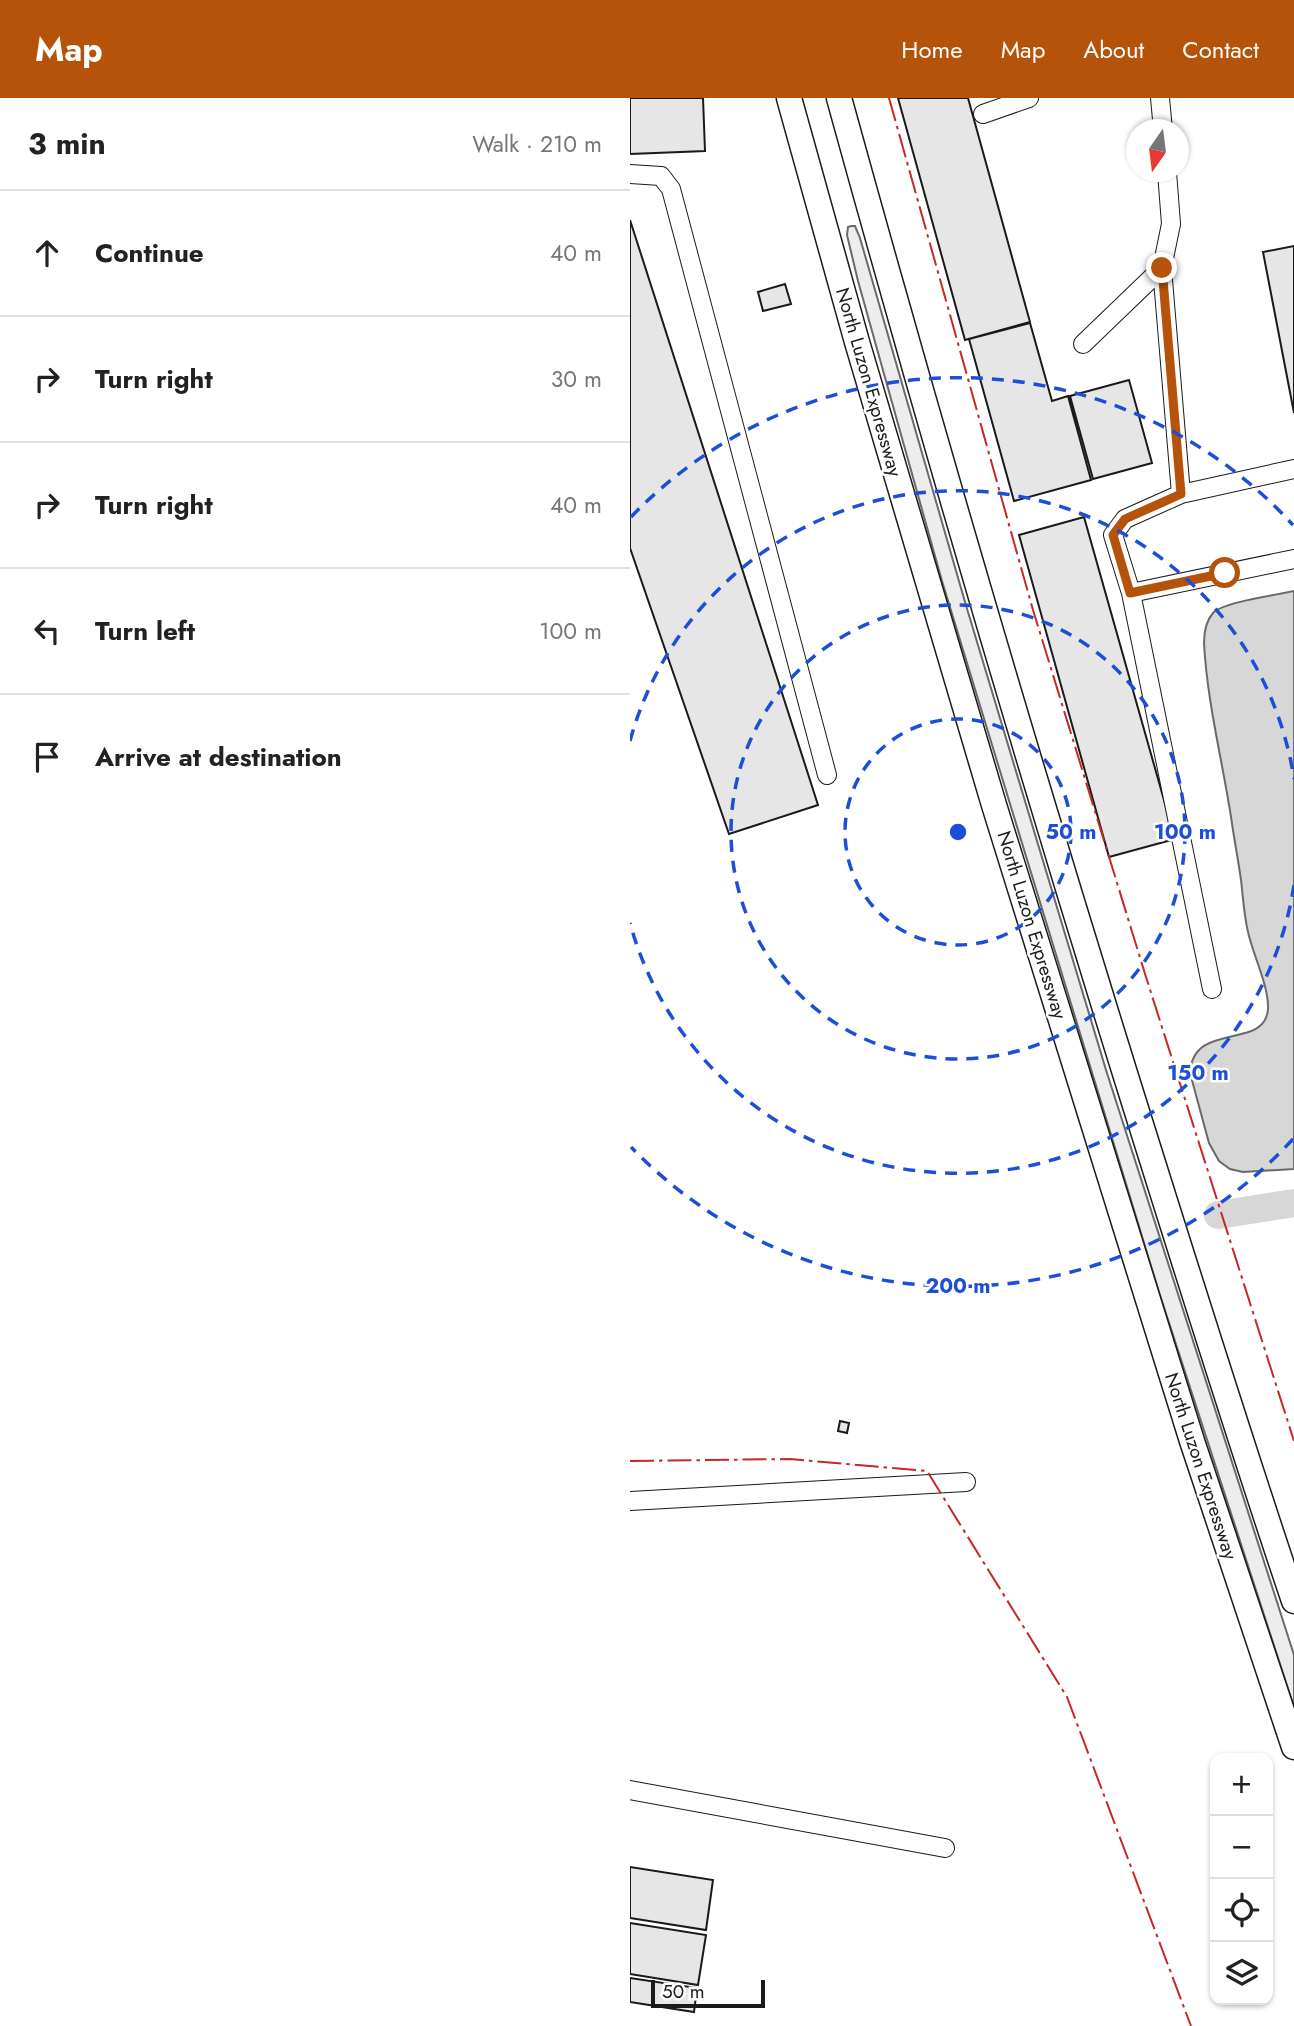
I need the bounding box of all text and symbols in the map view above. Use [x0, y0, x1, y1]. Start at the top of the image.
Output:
text: Map [35, 26, 103, 73]
text: Home [901, 32, 963, 67]
text: Map [1001, 32, 1045, 67]
text: About [1083, 32, 1144, 67]
text: Contact [1182, 32, 1259, 67]
north arrow [1126, 119, 1189, 182]
text: 3 min [28, 122, 106, 165]
text: Walk · 210 m [472, 127, 602, 161]
icon: ahead [28, 234, 66, 272]
text: Continue [95, 234, 204, 272]
text: 40 m [550, 236, 602, 270]
route end [1146, 252, 1177, 283]
street label: North Luzon Expressway [829, 284, 909, 480]
icon: right [28, 360, 66, 398]
text: Turn right [95, 360, 213, 398]
text: 30 m [551, 362, 602, 396]
icon: right [28, 486, 66, 524]
text: Turn right [95, 486, 213, 524]
text: 40 m [550, 488, 602, 522]
route start [1209, 557, 1240, 588]
icon: left [28, 612, 66, 650]
text: Turn left [95, 612, 195, 650]
text: 100 m [539, 614, 602, 648]
icon: arrive [28, 738, 66, 776]
text: Arrive at destination [95, 738, 342, 776]
text: 50 m [1046, 817, 1096, 847]
text: 100 m [1154, 817, 1216, 847]
centre of rings [946, 820, 970, 844]
street label: North Luzon Expressway [991, 828, 1074, 1023]
text: 150 m [1167, 1058, 1229, 1088]
text: 200 m [925, 1271, 991, 1301]
street label: North Luzon Expressway [1158, 1369, 1244, 1564]
map controls [1210, 1753, 1273, 2005]
button: + [1210, 1753, 1273, 1816]
button: − [1210, 1816, 1273, 1879]
button: locate [1210, 1879, 1273, 1942]
button: layers [1210, 1942, 1273, 2005]
scale bar [651, 1977, 765, 2009]
text: 50 m [662, 1978, 705, 2005]

